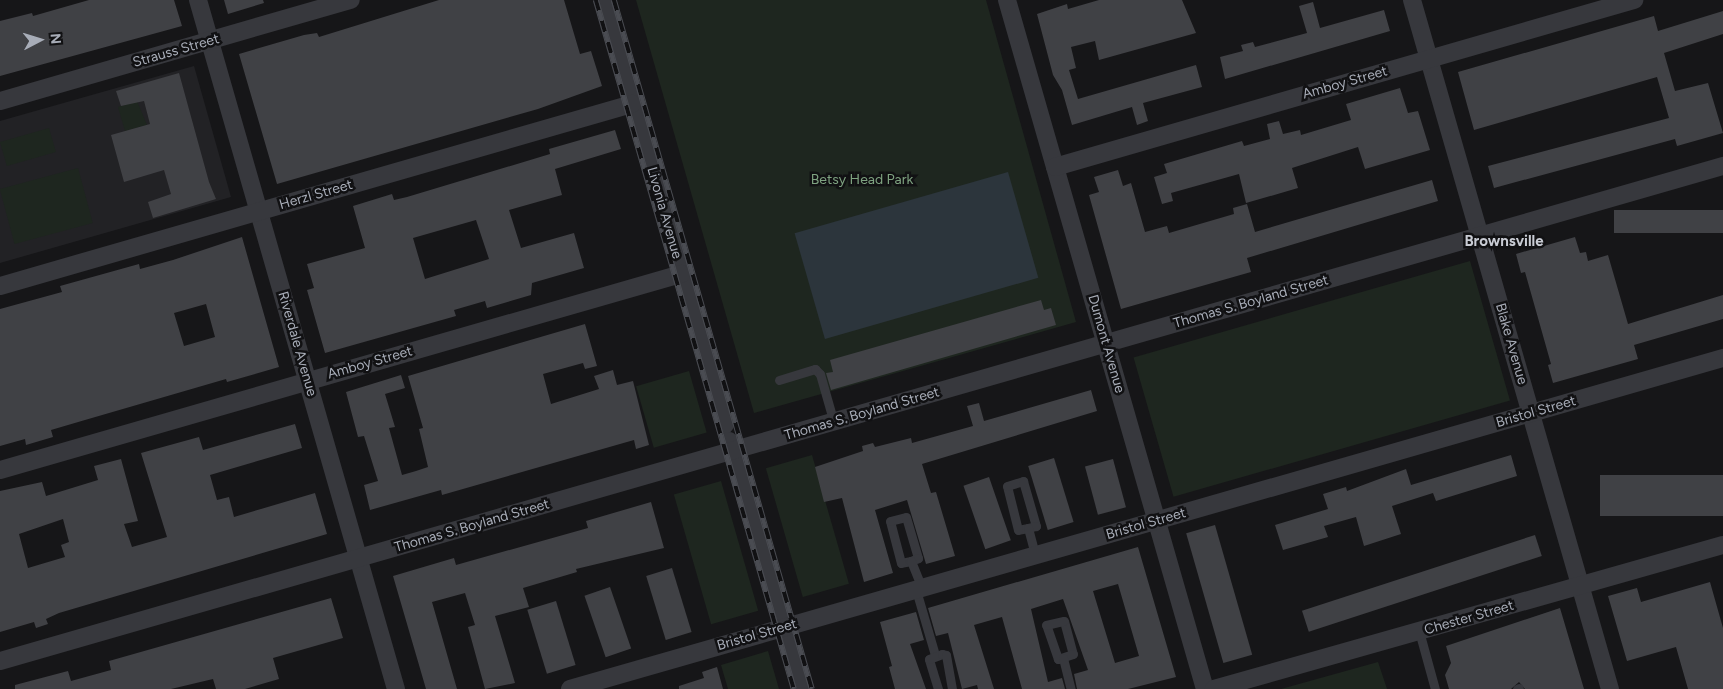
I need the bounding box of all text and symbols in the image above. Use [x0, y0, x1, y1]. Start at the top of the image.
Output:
north arrow [15, 15, 65, 65]
street label: Strauss Street [131, 31, 221, 71]
text: N [47, 33, 64, 45]
street label: Amboy Street [1301, 63, 1389, 103]
street label: Livonia Avenue [643, 165, 685, 261]
park label: Betsy Head Park [811, 172, 913, 188]
street label: Herzl Street [277, 177, 355, 213]
district label: Brownsville [1464, 233, 1544, 251]
street label: Thomas S. Boyland Street [1172, 272, 1330, 332]
street label: Riverdale Avenue [274, 290, 320, 398]
street label: Dumont Avenue [1084, 293, 1128, 395]
street label: Blake Avenue [1491, 301, 1531, 387]
street label: Amboy Street [326, 343, 414, 383]
street label: Thomas S. Boyland Street [783, 384, 941, 444]
street label: Bristol Street [1494, 393, 1578, 431]
street label: Thomas S. Boyland Street [393, 496, 551, 556]
street label: Bristol Street [1104, 505, 1188, 543]
street label: Chester Street [1422, 597, 1516, 639]
street label: Bristol Street [715, 616, 799, 654]

